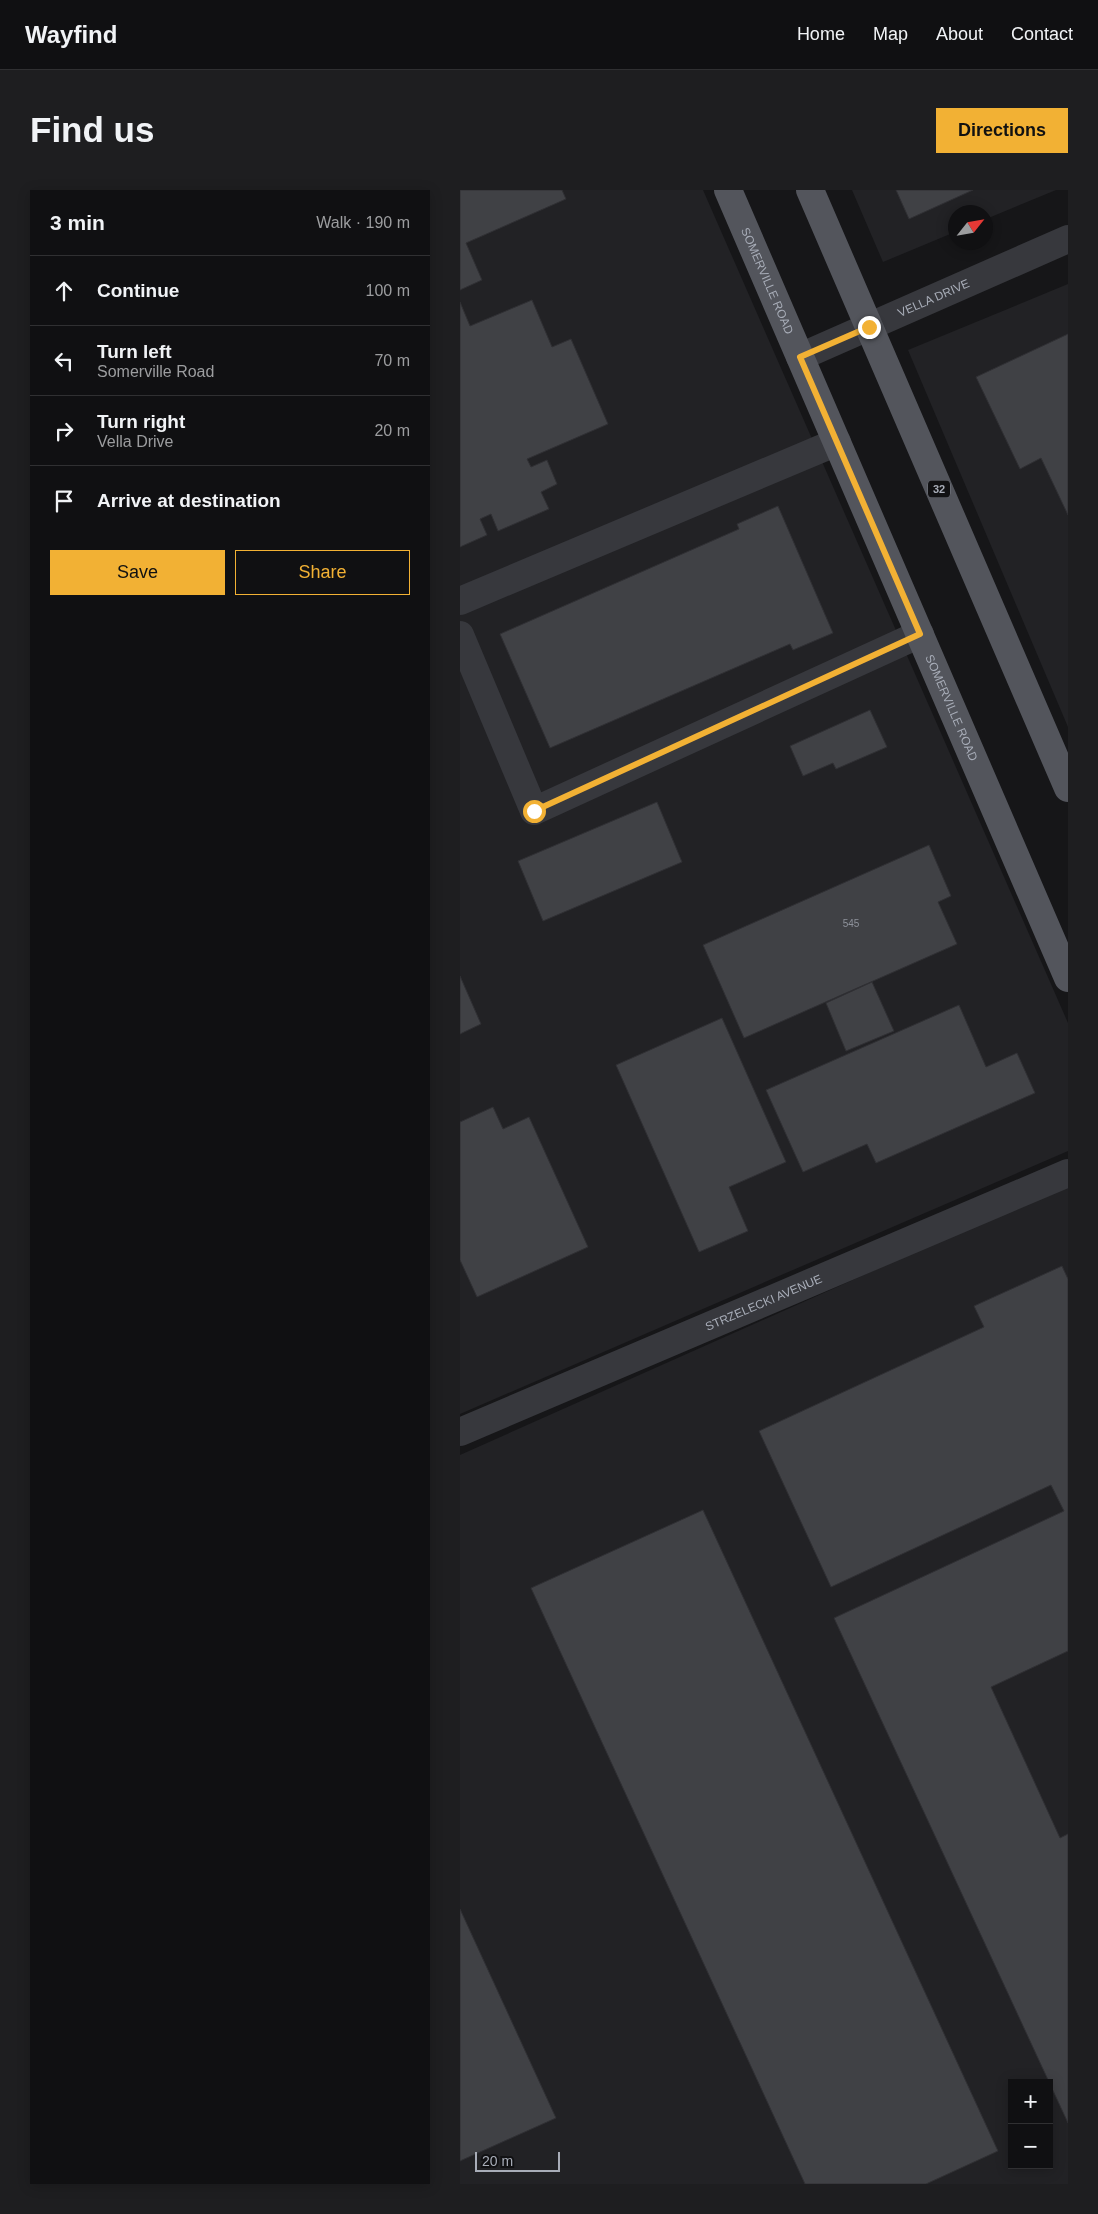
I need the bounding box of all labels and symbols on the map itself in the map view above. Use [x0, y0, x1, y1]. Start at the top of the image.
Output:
north arrow [948, 205, 993, 250]
street label: SOMERVILLE ROAD [738, 226, 796, 337]
street label: VELLA DRIVE [896, 276, 972, 320]
route end [858, 316, 881, 339]
road number: 32 [928, 480, 950, 498]
street label: SOMERVILLE ROAD [922, 652, 981, 764]
route start [523, 800, 546, 823]
house number: 545 [843, 918, 860, 929]
street label: STRZELECKI AVENUE [703, 1272, 824, 1334]
scale bar [475, 2149, 560, 2172]

